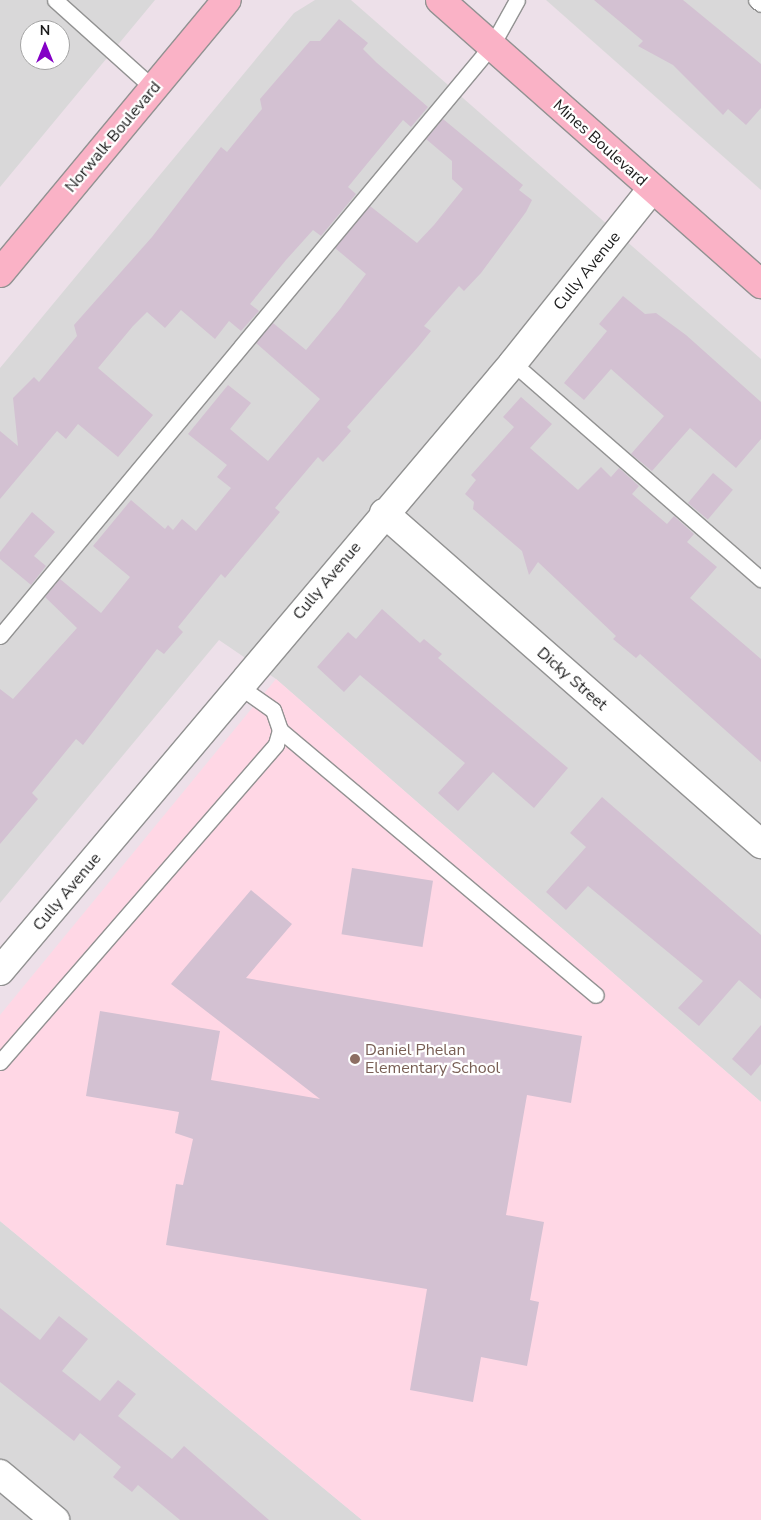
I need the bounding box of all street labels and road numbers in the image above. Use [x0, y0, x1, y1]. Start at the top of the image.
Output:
street label: Norwalk Boulevard [61, 78, 165, 196]
street label: Mines Boulevard [549, 96, 651, 190]
street label: Cully Avenue [549, 228, 625, 314]
street label: Cully Avenue [289, 538, 365, 624]
street label: Dicky Street [533, 643, 611, 715]
street label: Cully Avenue [29, 849, 105, 935]

